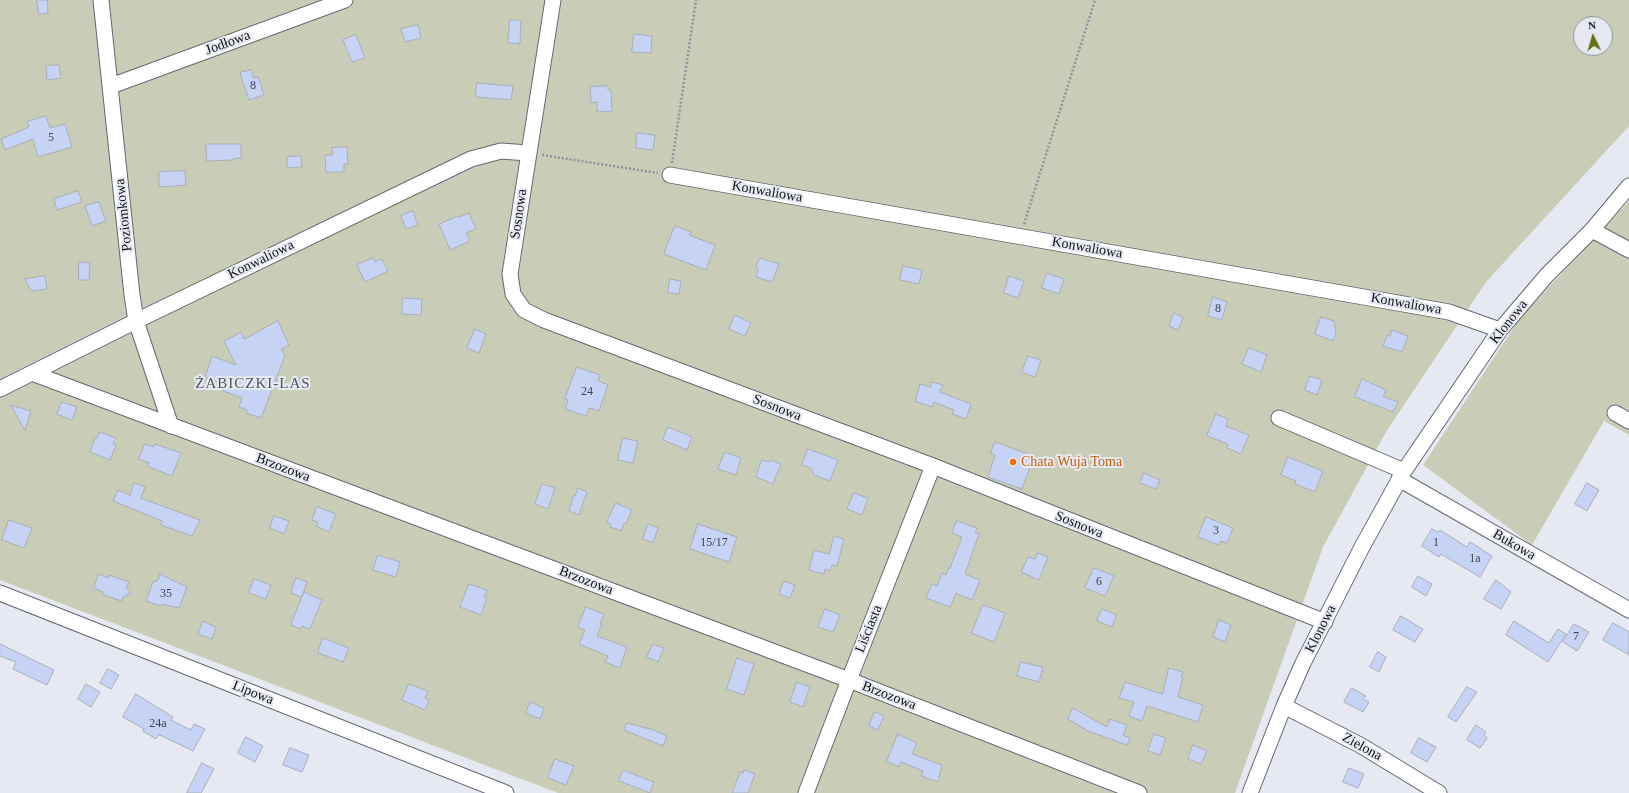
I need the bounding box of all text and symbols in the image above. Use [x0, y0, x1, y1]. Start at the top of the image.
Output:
north arrow [1573, 16, 1613, 56]
text: N [1588, 19, 1597, 31]
street label: Jodłowa [203, 27, 253, 59]
house number: 8 [250, 79, 256, 93]
house number: 5 [48, 131, 54, 145]
street label: Poziomkowa [112, 178, 136, 252]
street label: Konwaliowa [730, 178, 804, 206]
street label: Sosnowa [507, 188, 531, 240]
street label: Konwaliowa [1050, 234, 1124, 262]
street label: Konwaliowa [225, 237, 297, 283]
street label: Konwaliowa [1369, 290, 1443, 318]
street label: Klonowa [1487, 297, 1531, 347]
house number: 8 [1215, 302, 1221, 316]
district label: ŻABICZKI-LAS [195, 375, 311, 393]
house number: 24 [581, 385, 593, 399]
street label: Sosnowa [750, 391, 804, 425]
street label: Brzozowa [253, 450, 313, 486]
place label: Chata Wuja Toma [1021, 454, 1122, 470]
marker: Chata Wuja Toma [1008, 457, 1018, 467]
street label: Sosnowa [1052, 508, 1106, 542]
house number: 3 [1213, 524, 1219, 538]
street label: Bukowa [1490, 526, 1538, 564]
house number: 15/17 [700, 536, 728, 550]
house number: 1 [1433, 536, 1439, 550]
house number: 1a [1469, 552, 1481, 566]
street label: Brzozowa [556, 563, 616, 599]
house number: 6 [1096, 575, 1102, 589]
house number: 35 [160, 587, 172, 601]
street label: Klonowa [1302, 602, 1340, 656]
street label: Liściasta [852, 603, 886, 655]
house number: 7 [1573, 630, 1579, 644]
street label: Lipowa [230, 677, 276, 709]
street label: Brzozowa [859, 678, 919, 714]
house number: 24a [149, 717, 167, 731]
street label: Zielona [1339, 729, 1385, 765]

